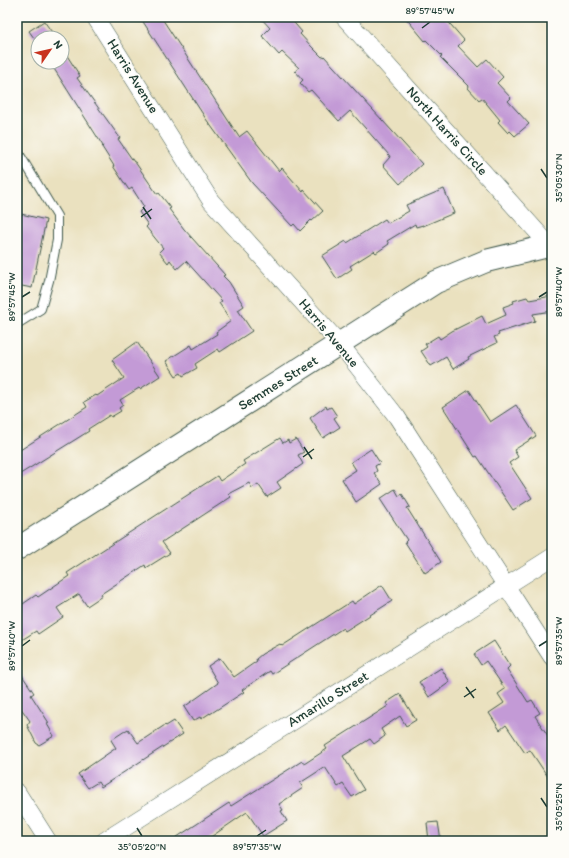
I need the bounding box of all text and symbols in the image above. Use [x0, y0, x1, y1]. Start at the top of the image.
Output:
text: 89°57'45"W [405, 4, 455, 17]
north arrow [30, 30, 70, 70]
street label: Harris Avenue [103, 36, 163, 117]
text: N [50, 38, 65, 51]
street label: North Harris Circle [403, 83, 492, 179]
text: 35°05'30"N [552, 153, 565, 202]
text: 89°57'40"W [552, 267, 565, 317]
text: 89°57'45"W [5, 272, 18, 322]
street label: Harris Avenue [295, 295, 363, 371]
street label: Semmes Street [235, 352, 321, 414]
text: 89°57'35"W [552, 616, 565, 665]
text: 89°57'40"W [5, 621, 18, 671]
street label: Amarillo Street [284, 667, 372, 731]
text: 35°05'25"N [552, 783, 565, 831]
text: 35°05'20"N [118, 840, 167, 853]
text: 89°57'35"W [233, 840, 282, 853]

